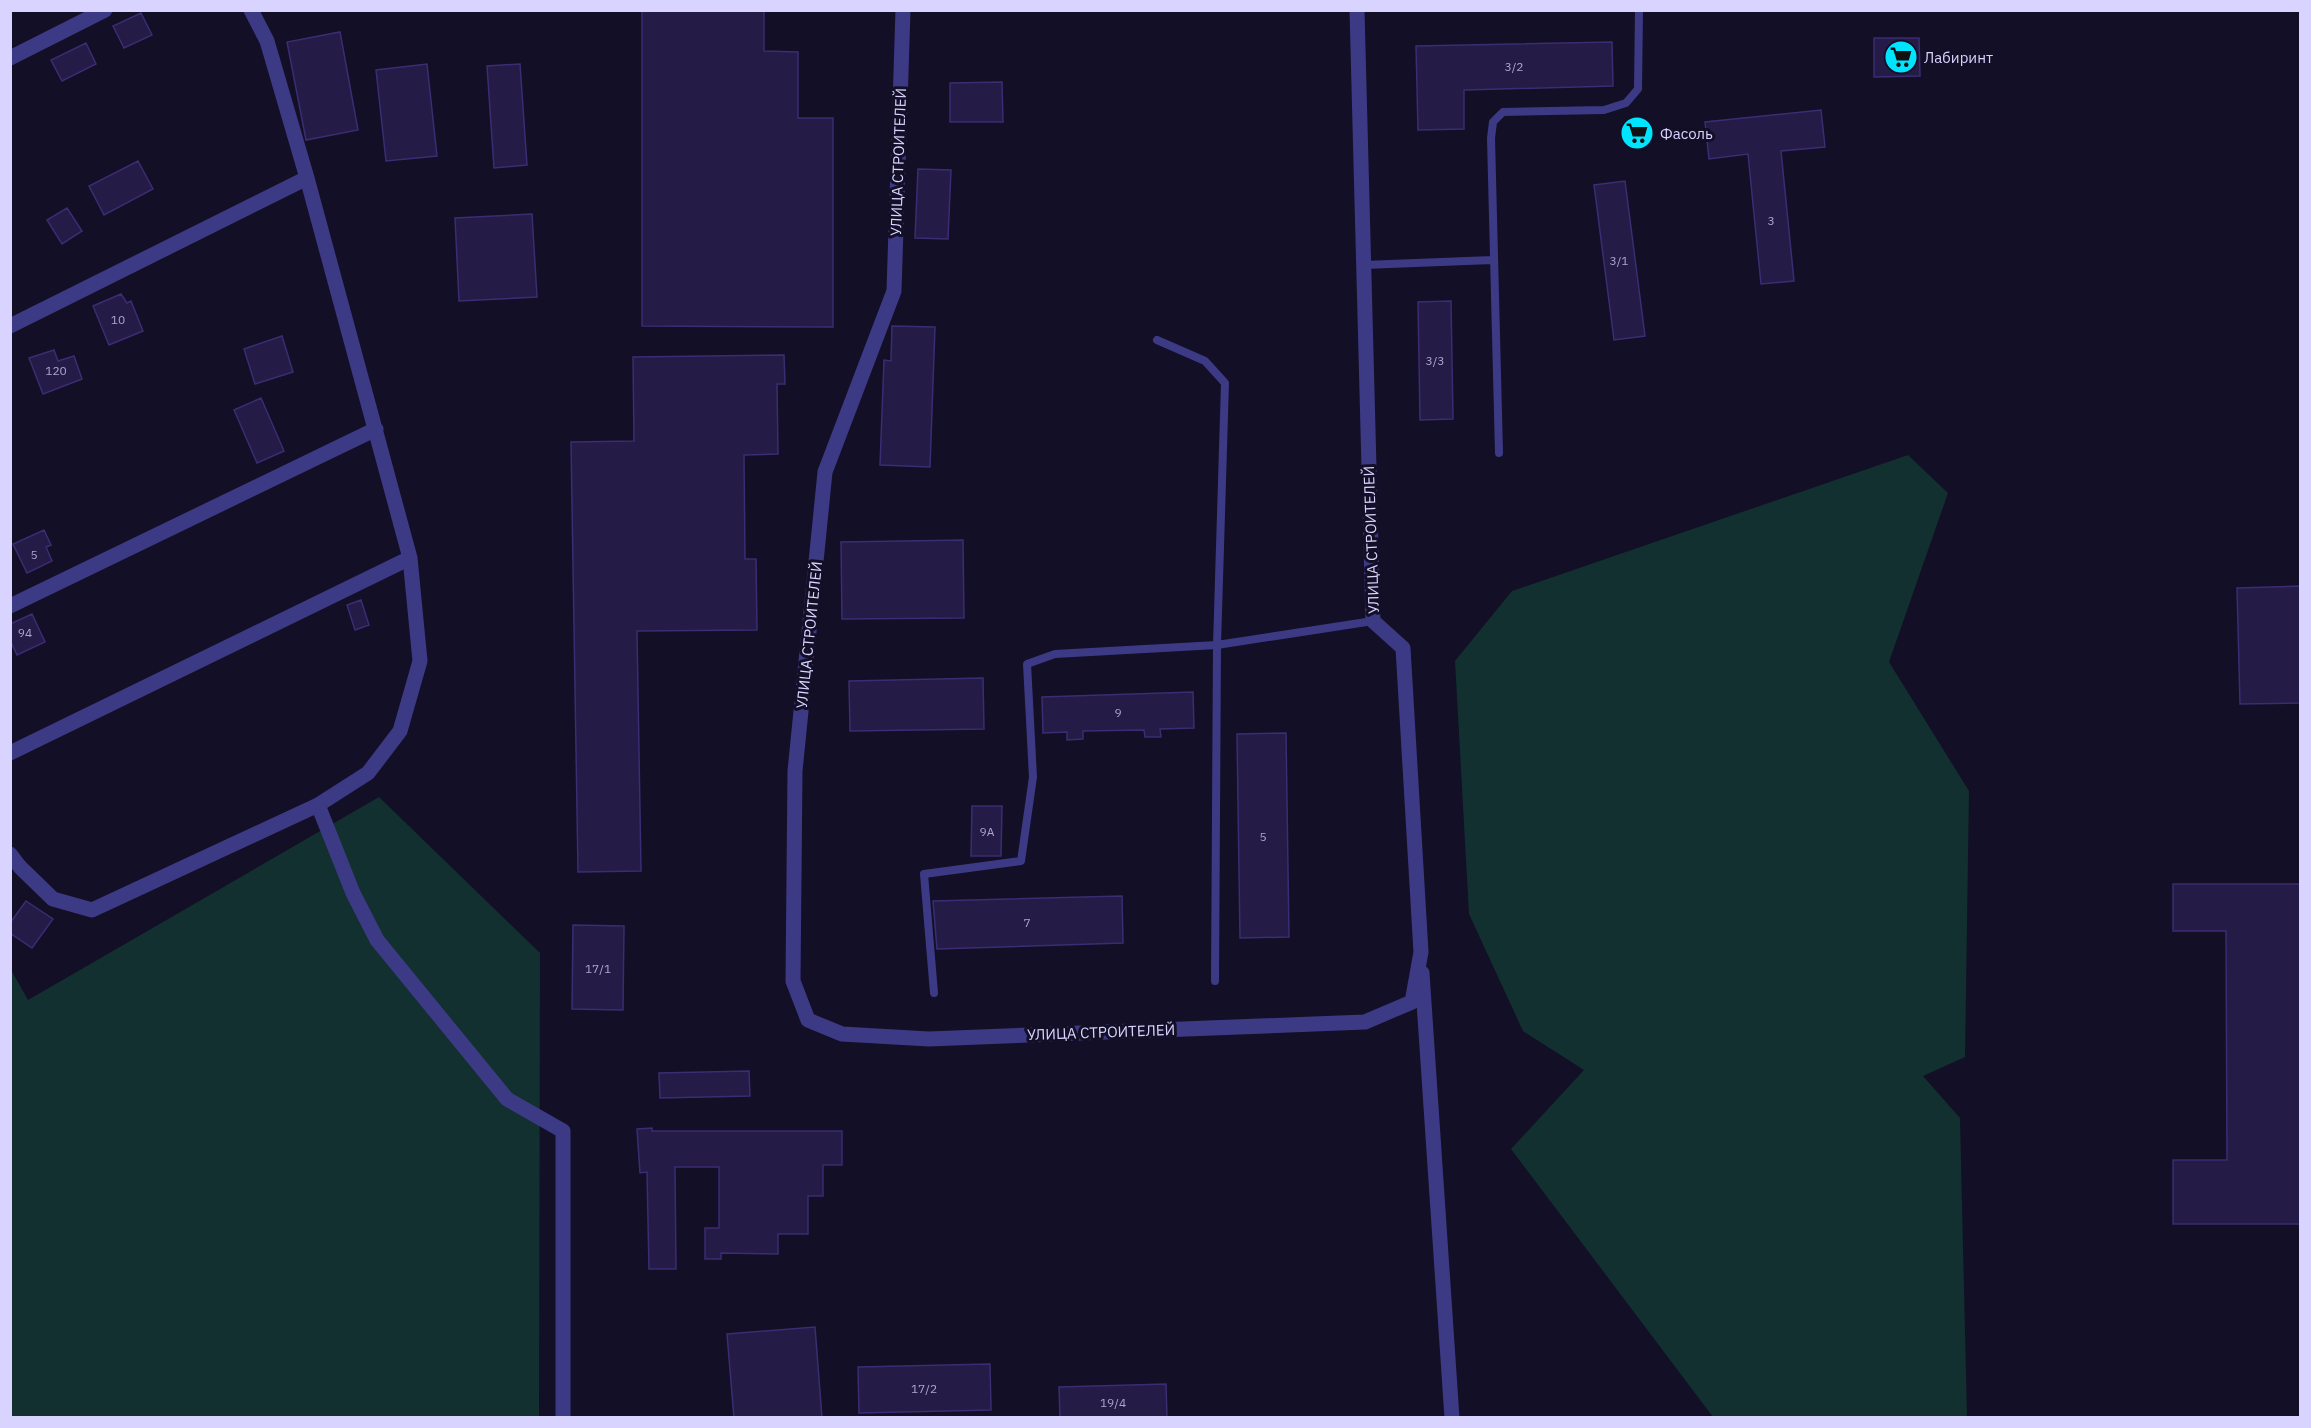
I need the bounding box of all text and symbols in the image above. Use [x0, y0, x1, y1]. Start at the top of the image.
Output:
supermarket icon: Лабиринт [1883, 39, 1919, 75]
place label: Лабиринт [1924, 48, 1993, 67]
house number: 3/2 [1505, 59, 1524, 74]
street label: УЛИЦА СТРОИТЕЛЕЙ [886, 88, 910, 236]
supermarket icon: Фасоль [1619, 115, 1655, 151]
place label: Фасоль [1660, 124, 1713, 143]
house number: 3 [1767, 213, 1775, 228]
house number: 3/1 [1610, 253, 1629, 268]
house number: 10 [111, 312, 125, 327]
house number: 3/3 [1426, 353, 1445, 368]
house number: 120 [45, 363, 67, 378]
street label: УЛИЦА СТРОИТЕЛЕЙ [1359, 466, 1383, 614]
house number: 5 [30, 547, 38, 562]
street label: УЛИЦА СТРОИТЕЛЕЙ [792, 560, 826, 710]
house number: 94 [18, 625, 32, 640]
house number: 9 [1114, 705, 1122, 720]
house number: 9А [980, 824, 995, 839]
house number: 5 [1259, 829, 1267, 844]
house number: 7 [1023, 915, 1031, 930]
house number: 17/1 [585, 961, 611, 976]
street label: УЛИЦА СТРОИТЕЛЕЙ [1027, 1020, 1175, 1044]
house number: 17/2 [911, 1381, 937, 1396]
house number: 19/4 [1100, 1395, 1126, 1410]

